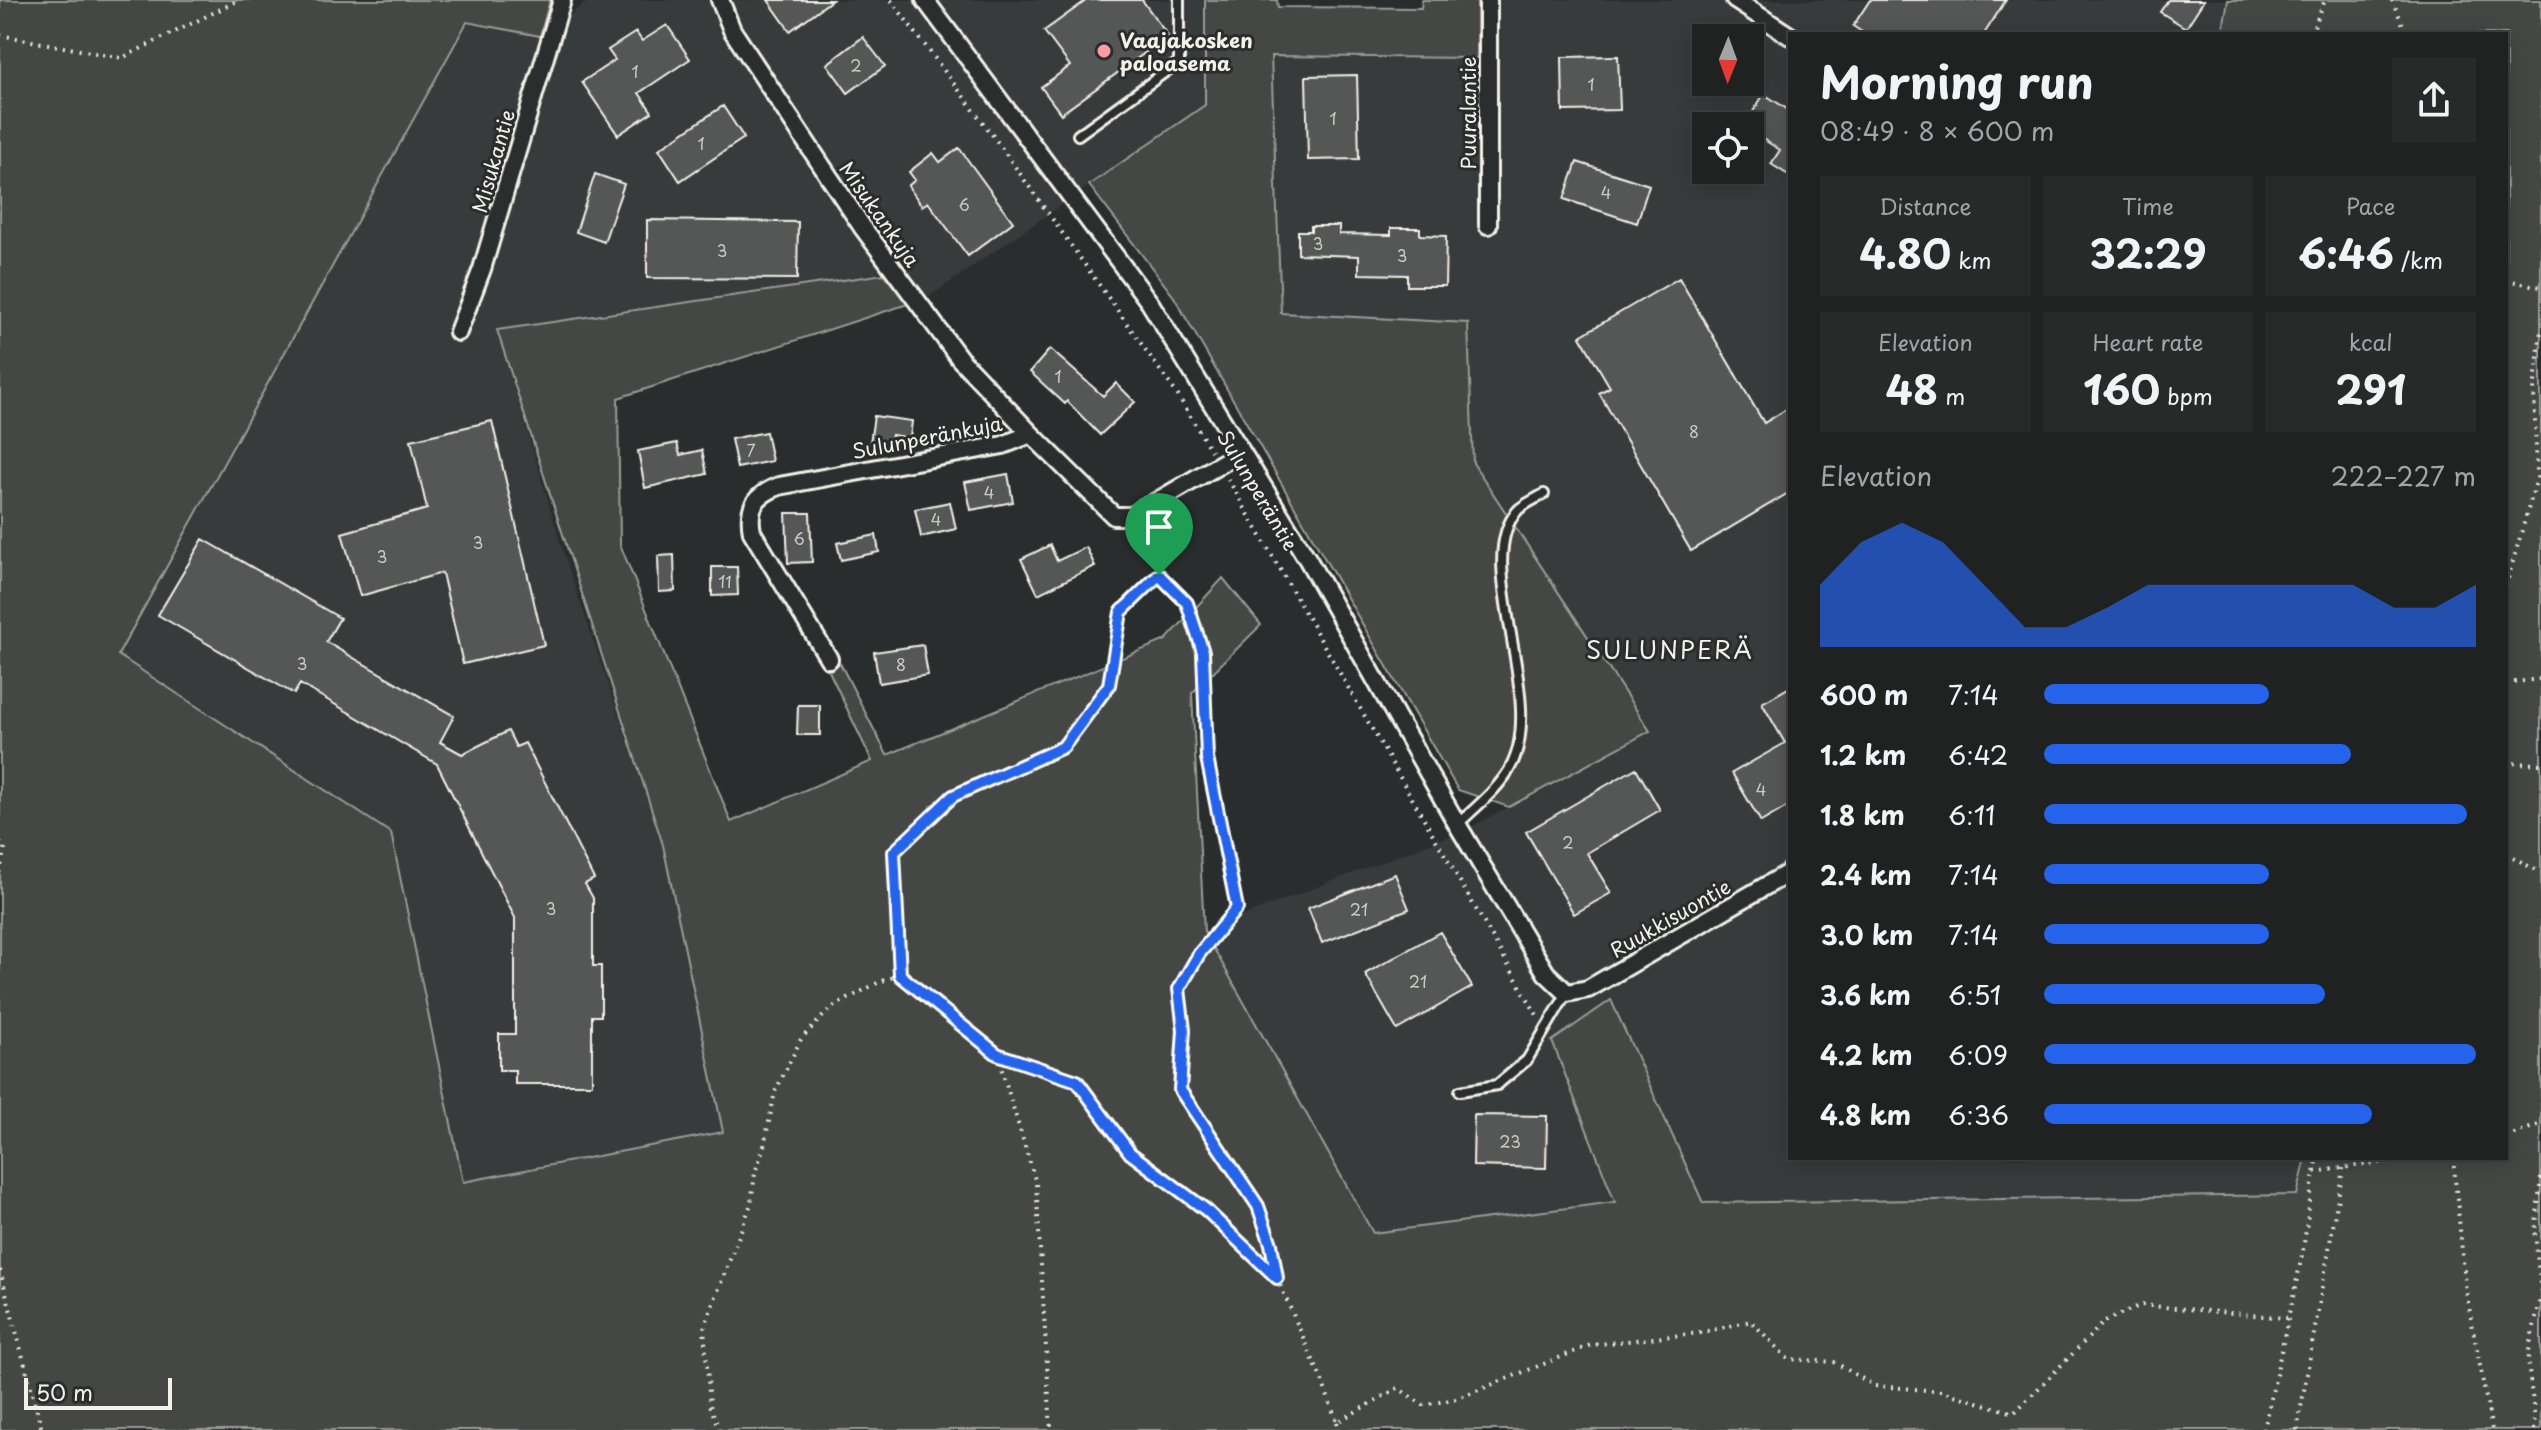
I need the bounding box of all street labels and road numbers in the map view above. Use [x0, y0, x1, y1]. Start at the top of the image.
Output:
street label: Puuralantie [1453, 57, 1483, 169]
street label: Misukantie [464, 106, 522, 216]
street label: Misukankuja [833, 155, 928, 273]
street label: Sulunperänkuja [849, 408, 1005, 466]
street label: Sulunperäntie [1210, 424, 1306, 556]
street label: Ruukkisuontie [1604, 871, 1736, 965]

